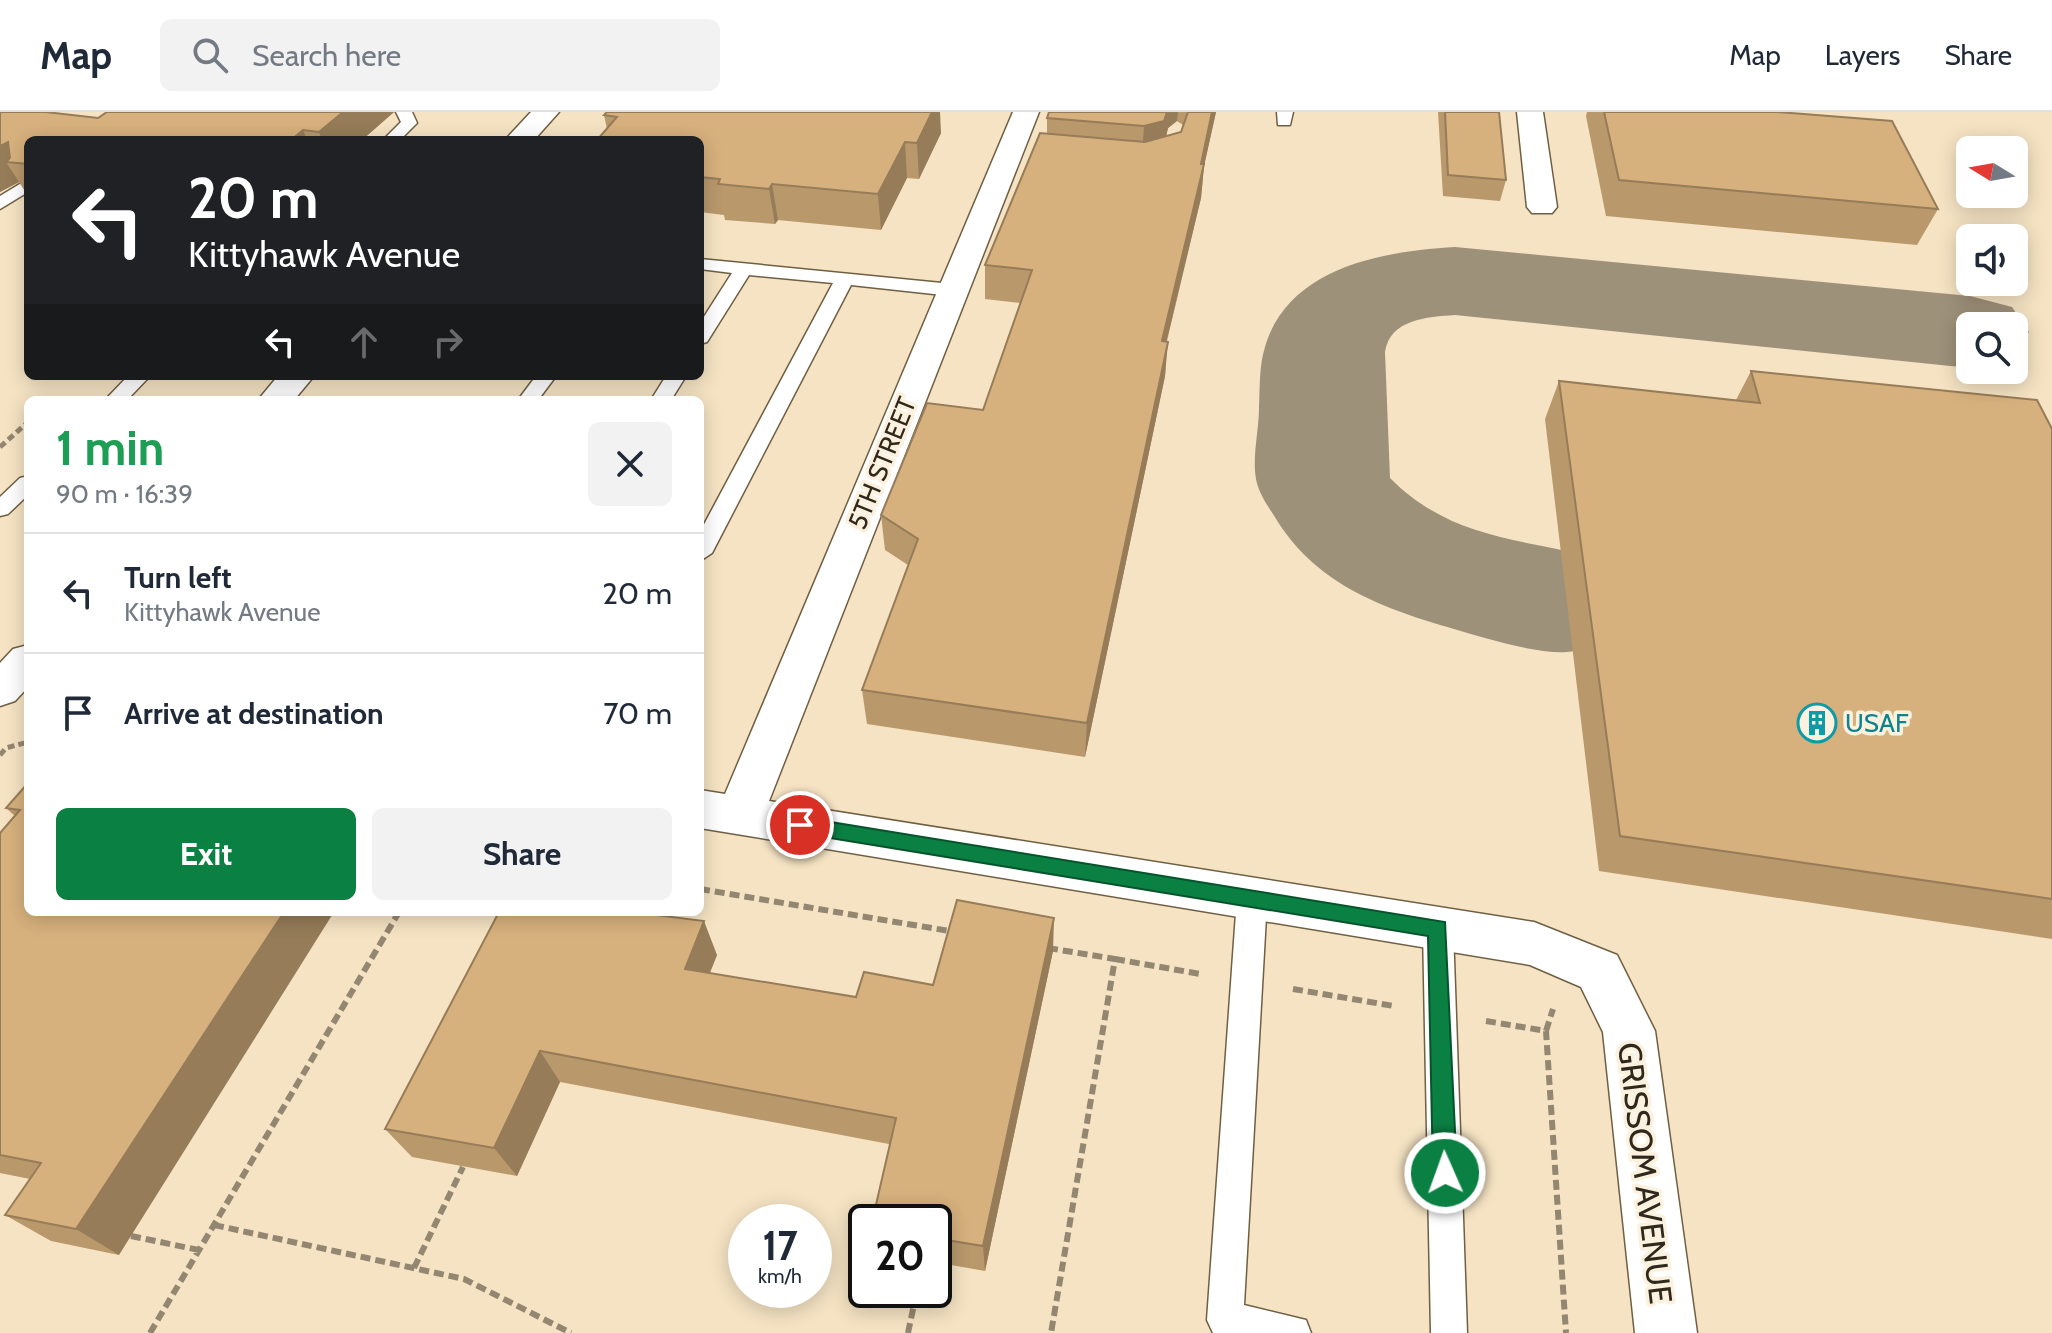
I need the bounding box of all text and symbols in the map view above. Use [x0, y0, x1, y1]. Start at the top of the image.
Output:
search box [160, 19, 720, 91]
text: Map [40, 32, 112, 79]
icon: search [188, 33, 232, 77]
text: Search here [252, 37, 401, 74]
text: Map [1729, 38, 1781, 72]
text: Layers [1825, 38, 1900, 72]
text: Share [1944, 38, 2012, 72]
north arrow [1956, 136, 2028, 208]
map controls [1956, 136, 2028, 384]
text: 20 m [188, 164, 318, 232]
icon: left [56, 168, 160, 272]
button: sound [1956, 224, 2028, 296]
text: Kittyhawk Avenue [188, 232, 460, 276]
button: search [1956, 312, 2028, 384]
icon: left [258, 320, 302, 364]
icon: ahead [342, 320, 386, 364]
icon: right [426, 320, 470, 364]
street label: 5TH STREET [841, 392, 923, 534]
text: 1 min [56, 419, 164, 477]
button: close [588, 422, 672, 506]
text: 90 m · 16:39 [56, 478, 193, 510]
text: Turn left [124, 559, 232, 596]
icon: left [56, 571, 100, 615]
text: 20 m [602, 575, 672, 612]
text: Kittyhawk Avenue [124, 596, 321, 628]
icon: arrive [56, 691, 100, 735]
text: Arrive at destination [124, 695, 384, 732]
text: 70 m [603, 695, 672, 732]
building icon: USAF [1796, 702, 1838, 744]
place label: USAF [1845, 707, 1909, 739]
pin [766, 791, 834, 859]
icon: arrive [778, 803, 822, 847]
button: Exit [56, 808, 356, 900]
button: Share [372, 808, 672, 900]
street label: GRISSOM AVENUE [1610, 1040, 1681, 1306]
position arrow [1403, 1131, 1487, 1215]
speed limit sign: 20 [848, 1204, 952, 1308]
text: 17 [762, 1221, 798, 1270]
text: km/h [758, 1264, 802, 1288]

